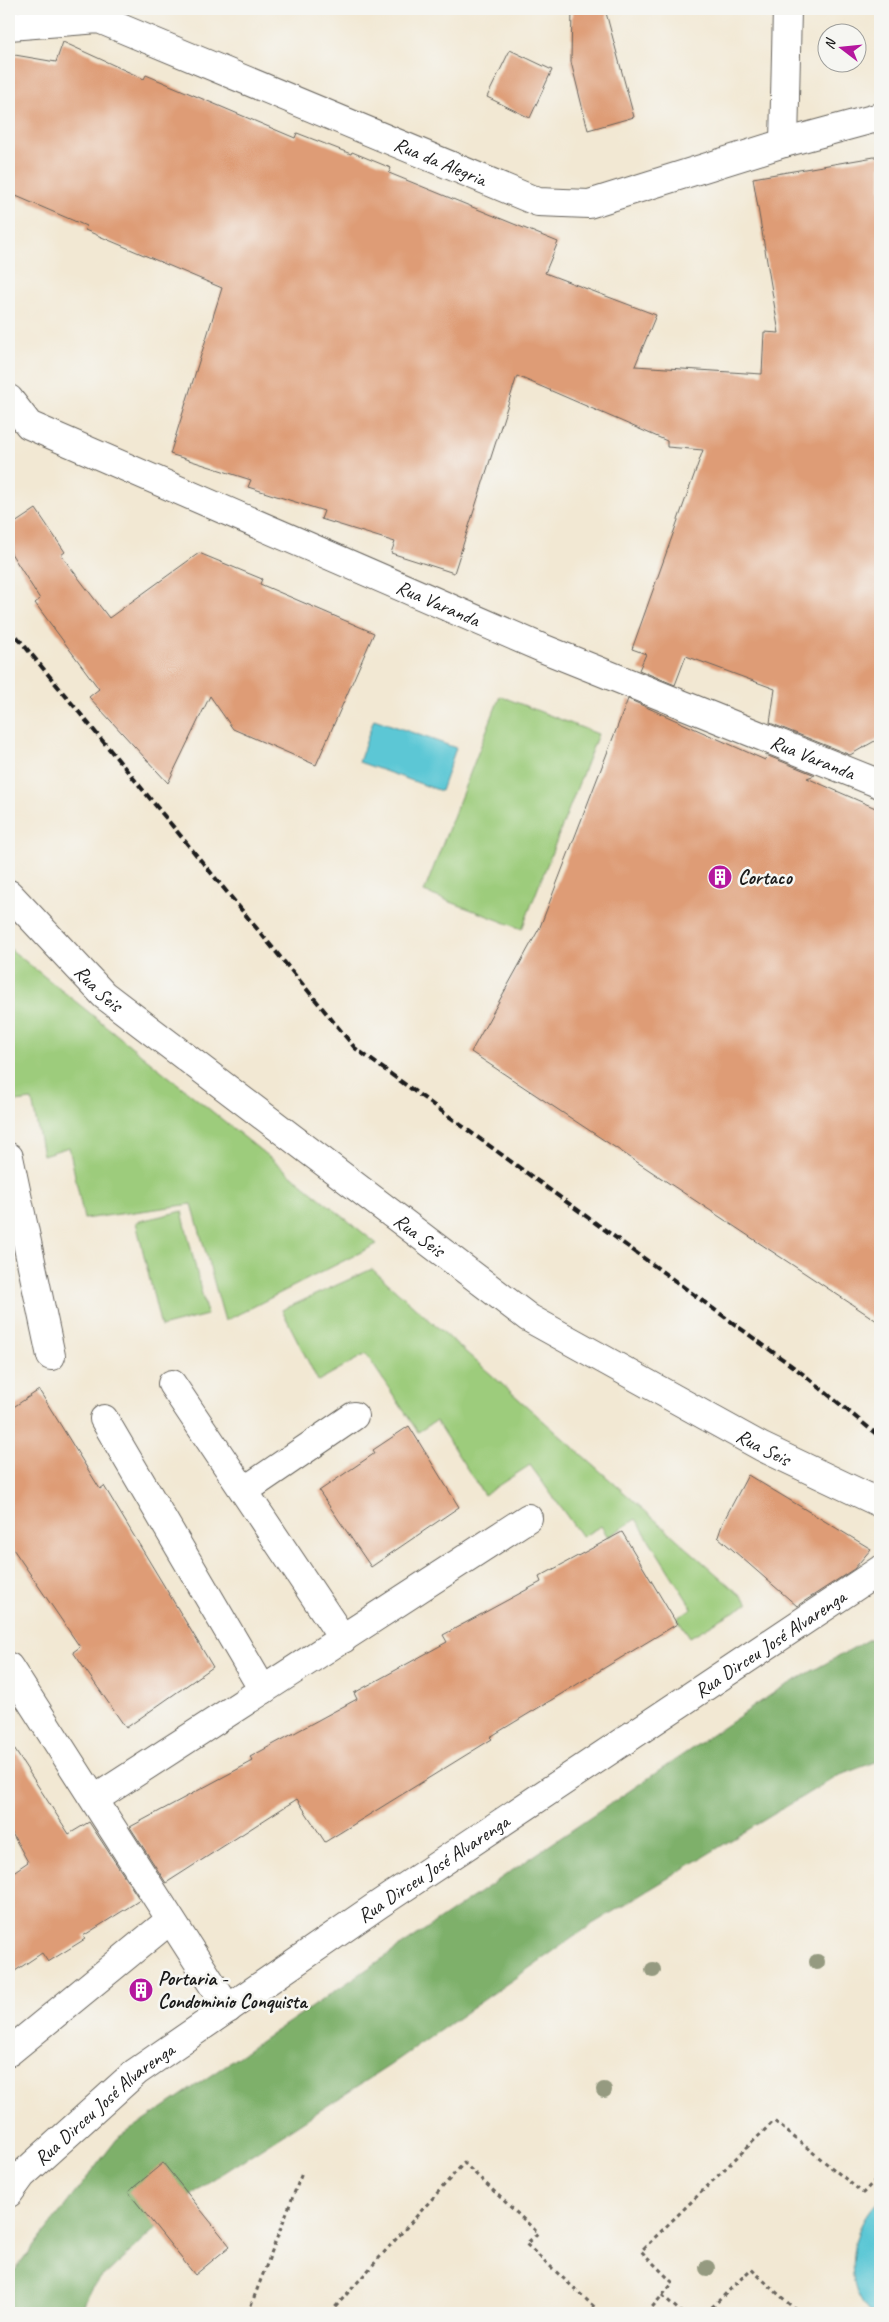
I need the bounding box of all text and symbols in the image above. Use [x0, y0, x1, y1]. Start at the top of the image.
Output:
north arrow [816, 22, 866, 72]
text: N [821, 36, 840, 51]
street label: Rua da Alegria [390, 131, 492, 192]
street label: Rua Varanda [393, 574, 486, 633]
street label: Rua Varanda [767, 729, 860, 786]
building icon: Cortaco [707, 864, 733, 890]
place label: Cortaco [738, 865, 793, 890]
street label: Rua Seis [69, 959, 129, 1018]
street label: Rua Seis [389, 1208, 452, 1263]
street label: Rua Seis [732, 1423, 796, 1472]
street label: Rua Dirceu José Alvarenga [689, 1583, 852, 1703]
street label: Rua Dirceu José Alvarenga [353, 1808, 515, 1928]
place label: Portaria - Condominio Conquista [158, 1966, 308, 2014]
building icon: Portaria - Condominio Conquista [128, 1977, 154, 2003]
street label: Rua Dirceu José Alvarenga [29, 2036, 180, 2171]

